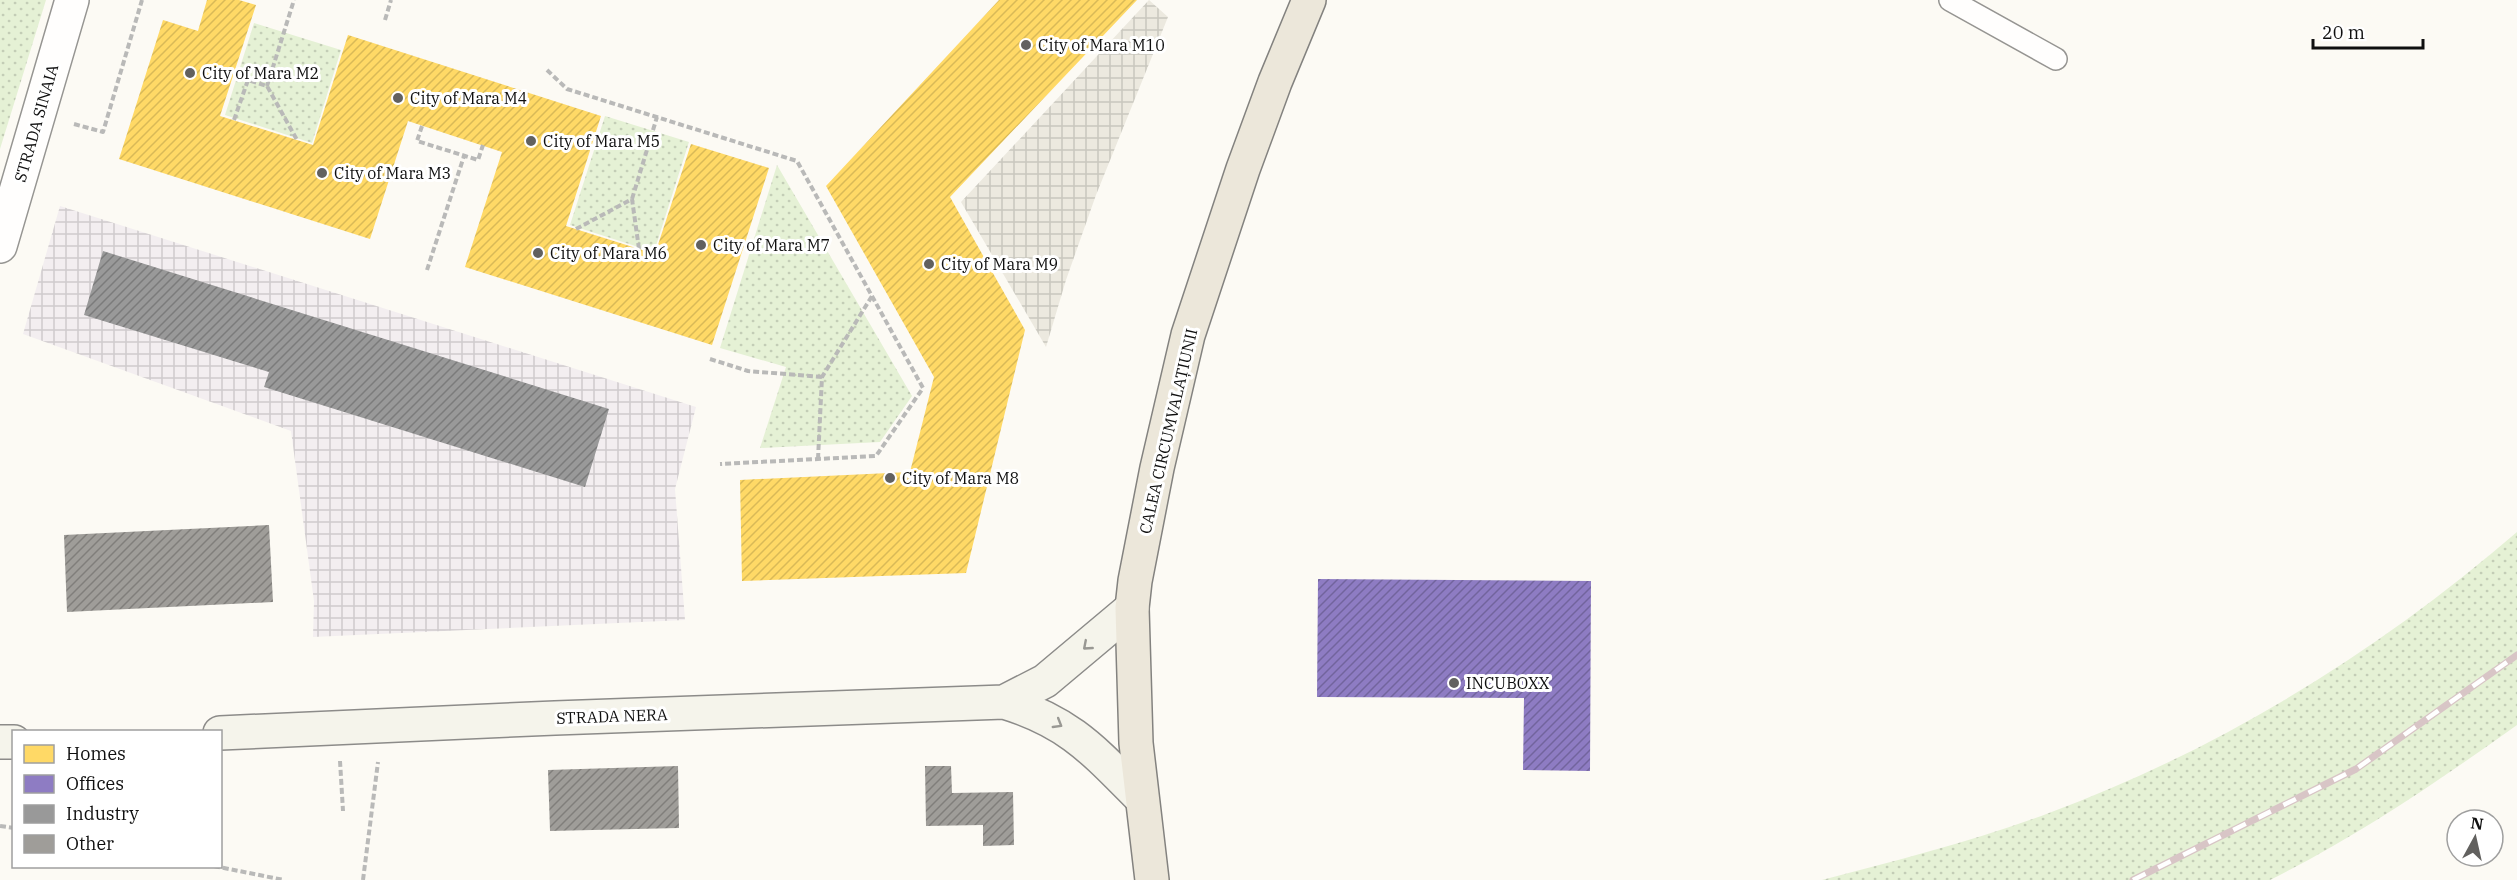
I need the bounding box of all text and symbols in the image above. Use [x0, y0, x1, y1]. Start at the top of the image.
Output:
scale bar [2313, 12, 2422, 50]
text: 20 m [2322, 21, 2365, 44]
place label: City of Mara M10 [1038, 35, 1165, 55]
marker: City of Mara M10 [1019, 38, 1033, 52]
street label: STRADA SINAIA [10, 62, 62, 184]
place label: City of Mara M2 [202, 63, 319, 83]
marker: City of Mara M2 [183, 66, 197, 80]
place label: City of Mara M4 [410, 88, 527, 108]
marker: City of Mara M4 [391, 91, 405, 105]
place label: City of Mara M5 [543, 131, 660, 151]
marker: City of Mara M5 [524, 134, 538, 148]
place label: City of Mara M3 [334, 163, 451, 183]
marker: City of Mara M3 [315, 166, 329, 180]
place label: City of Mara M7 [713, 235, 830, 255]
marker: City of Mara M7 [694, 238, 708, 252]
place label: City of Mara M6 [550, 243, 667, 263]
marker: City of Mara M6 [531, 246, 545, 260]
place label: City of Mara M9 [941, 254, 1058, 274]
marker: City of Mara M9 [922, 257, 936, 271]
street label: CALEA CIRCUMVALAȚIUNII [1135, 326, 1201, 536]
place label: City of Mara M8 [902, 468, 1019, 488]
marker: City of Mara M8 [883, 471, 897, 485]
one-way arrow [1083, 639, 1094, 650]
place label: INCUBOXX [1466, 673, 1550, 693]
marker: INCUBOXX [1447, 676, 1461, 690]
street label: STRADA NERA [556, 704, 668, 728]
one-way arrow [1051, 717, 1062, 729]
legend [12, 730, 222, 868]
text: Homes [66, 742, 126, 765]
text: Offices [66, 772, 124, 795]
text: Industry [66, 802, 139, 825]
north arrow [2445, 808, 2505, 868]
text: N [2469, 812, 2485, 834]
text: Other [66, 832, 114, 855]

